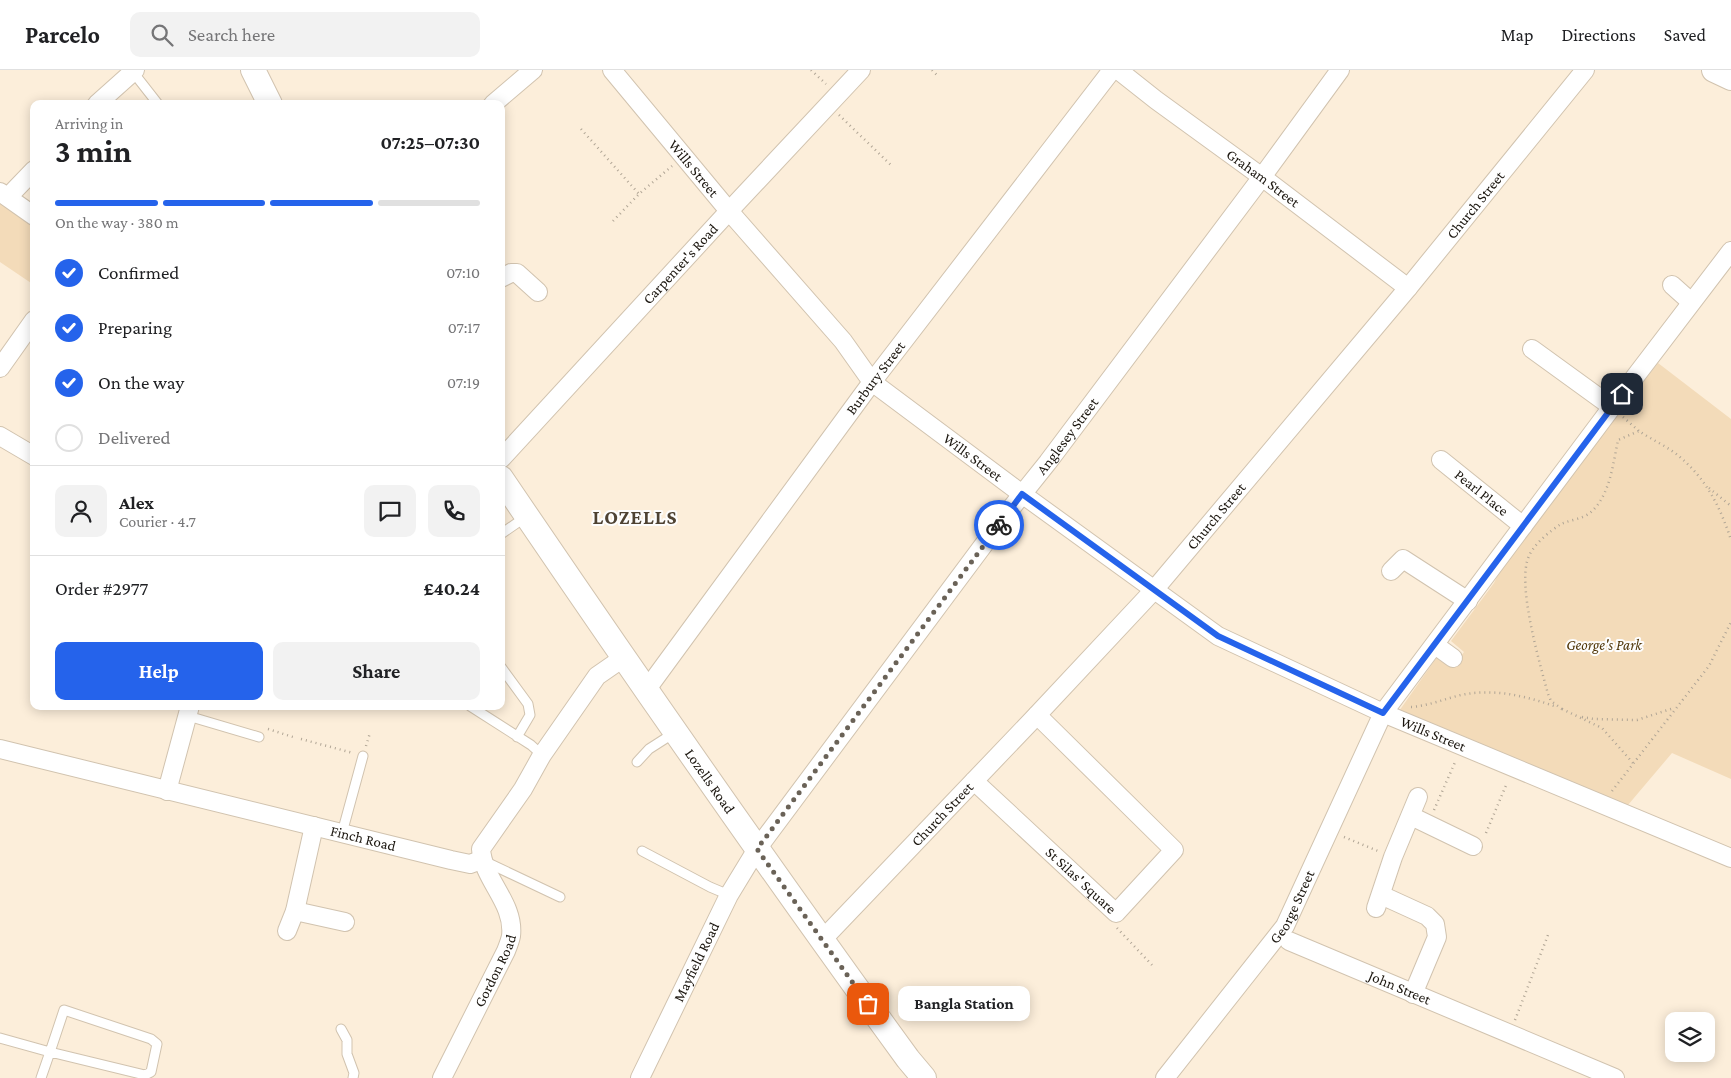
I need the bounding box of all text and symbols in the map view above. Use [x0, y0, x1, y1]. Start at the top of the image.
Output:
search box [130, 12, 480, 57]
text: Parcelo [25, 21, 100, 48]
icon: search [148, 21, 176, 49]
text: Search here [188, 24, 275, 45]
text: Map [1501, 25, 1533, 45]
text: Directions [1561, 25, 1636, 45]
text: Saved [1664, 25, 1706, 45]
text: Arriving in [55, 115, 123, 132]
text: 07:25–07:30 [380, 132, 480, 153]
text: 3 min [55, 133, 132, 169]
street label: Wills Street [665, 137, 723, 201]
street label: Graham Street [1224, 146, 1303, 211]
street label: Church Street [1443, 167, 1508, 242]
text: On the way · 380 m [55, 214, 179, 231]
street label: Carpenter's Road [640, 221, 721, 307]
icon: check [55, 259, 83, 287]
text: Confirmed [98, 262, 179, 283]
text: 07:10 [446, 264, 480, 281]
icon: check [55, 314, 83, 342]
text: Preparing [98, 317, 172, 338]
text: 07:17 [448, 319, 480, 336]
street label: Burbury Street [843, 337, 909, 418]
icon: check [55, 369, 83, 397]
text: On the way [98, 372, 184, 393]
pin [1601, 373, 1643, 415]
text: 07:19 [447, 374, 480, 391]
icon: home [1608, 380, 1636, 408]
street label: Anglesey Street [1033, 394, 1102, 478]
text: Delivered [98, 427, 171, 448]
street label: Wills Street [940, 430, 1006, 485]
street label: Pearl Place [1452, 466, 1512, 519]
street label: Church Street [1184, 479, 1249, 553]
button: person [55, 485, 107, 537]
button: chat [364, 485, 416, 537]
button: phone [428, 485, 480, 537]
text: Alex [119, 492, 154, 513]
courier [974, 500, 1024, 550]
district label: LOZELLS [593, 506, 677, 528]
icon: bike [985, 511, 1013, 539]
text: Courier · 4.7 [119, 513, 196, 530]
text: Order #2977 [55, 578, 148, 599]
text: £40.24 [423, 578, 480, 599]
park label: George's Park [1566, 637, 1643, 654]
button: Help [55, 642, 263, 700]
button: Share [273, 642, 480, 700]
street label: Wills Street [1398, 713, 1469, 755]
street label: Lozells Road [682, 746, 738, 816]
street label: Church Street [908, 778, 977, 849]
street label: Finch Road [329, 823, 398, 854]
street label: St Silas' Square [1042, 844, 1120, 917]
street label: George Street [1266, 867, 1318, 947]
street label: Mayfield Road [670, 920, 722, 1004]
street label: Gordon Road [471, 933, 519, 1010]
street label: John Street [1364, 967, 1434, 1008]
pin [847, 983, 889, 1025]
callout: Bangla Station [898, 986, 1030, 1022]
icon: bag [854, 990, 882, 1018]
text: Bangla Station [914, 995, 1014, 1012]
map controls [1665, 1012, 1715, 1062]
button: layers [1665, 1012, 1715, 1062]

